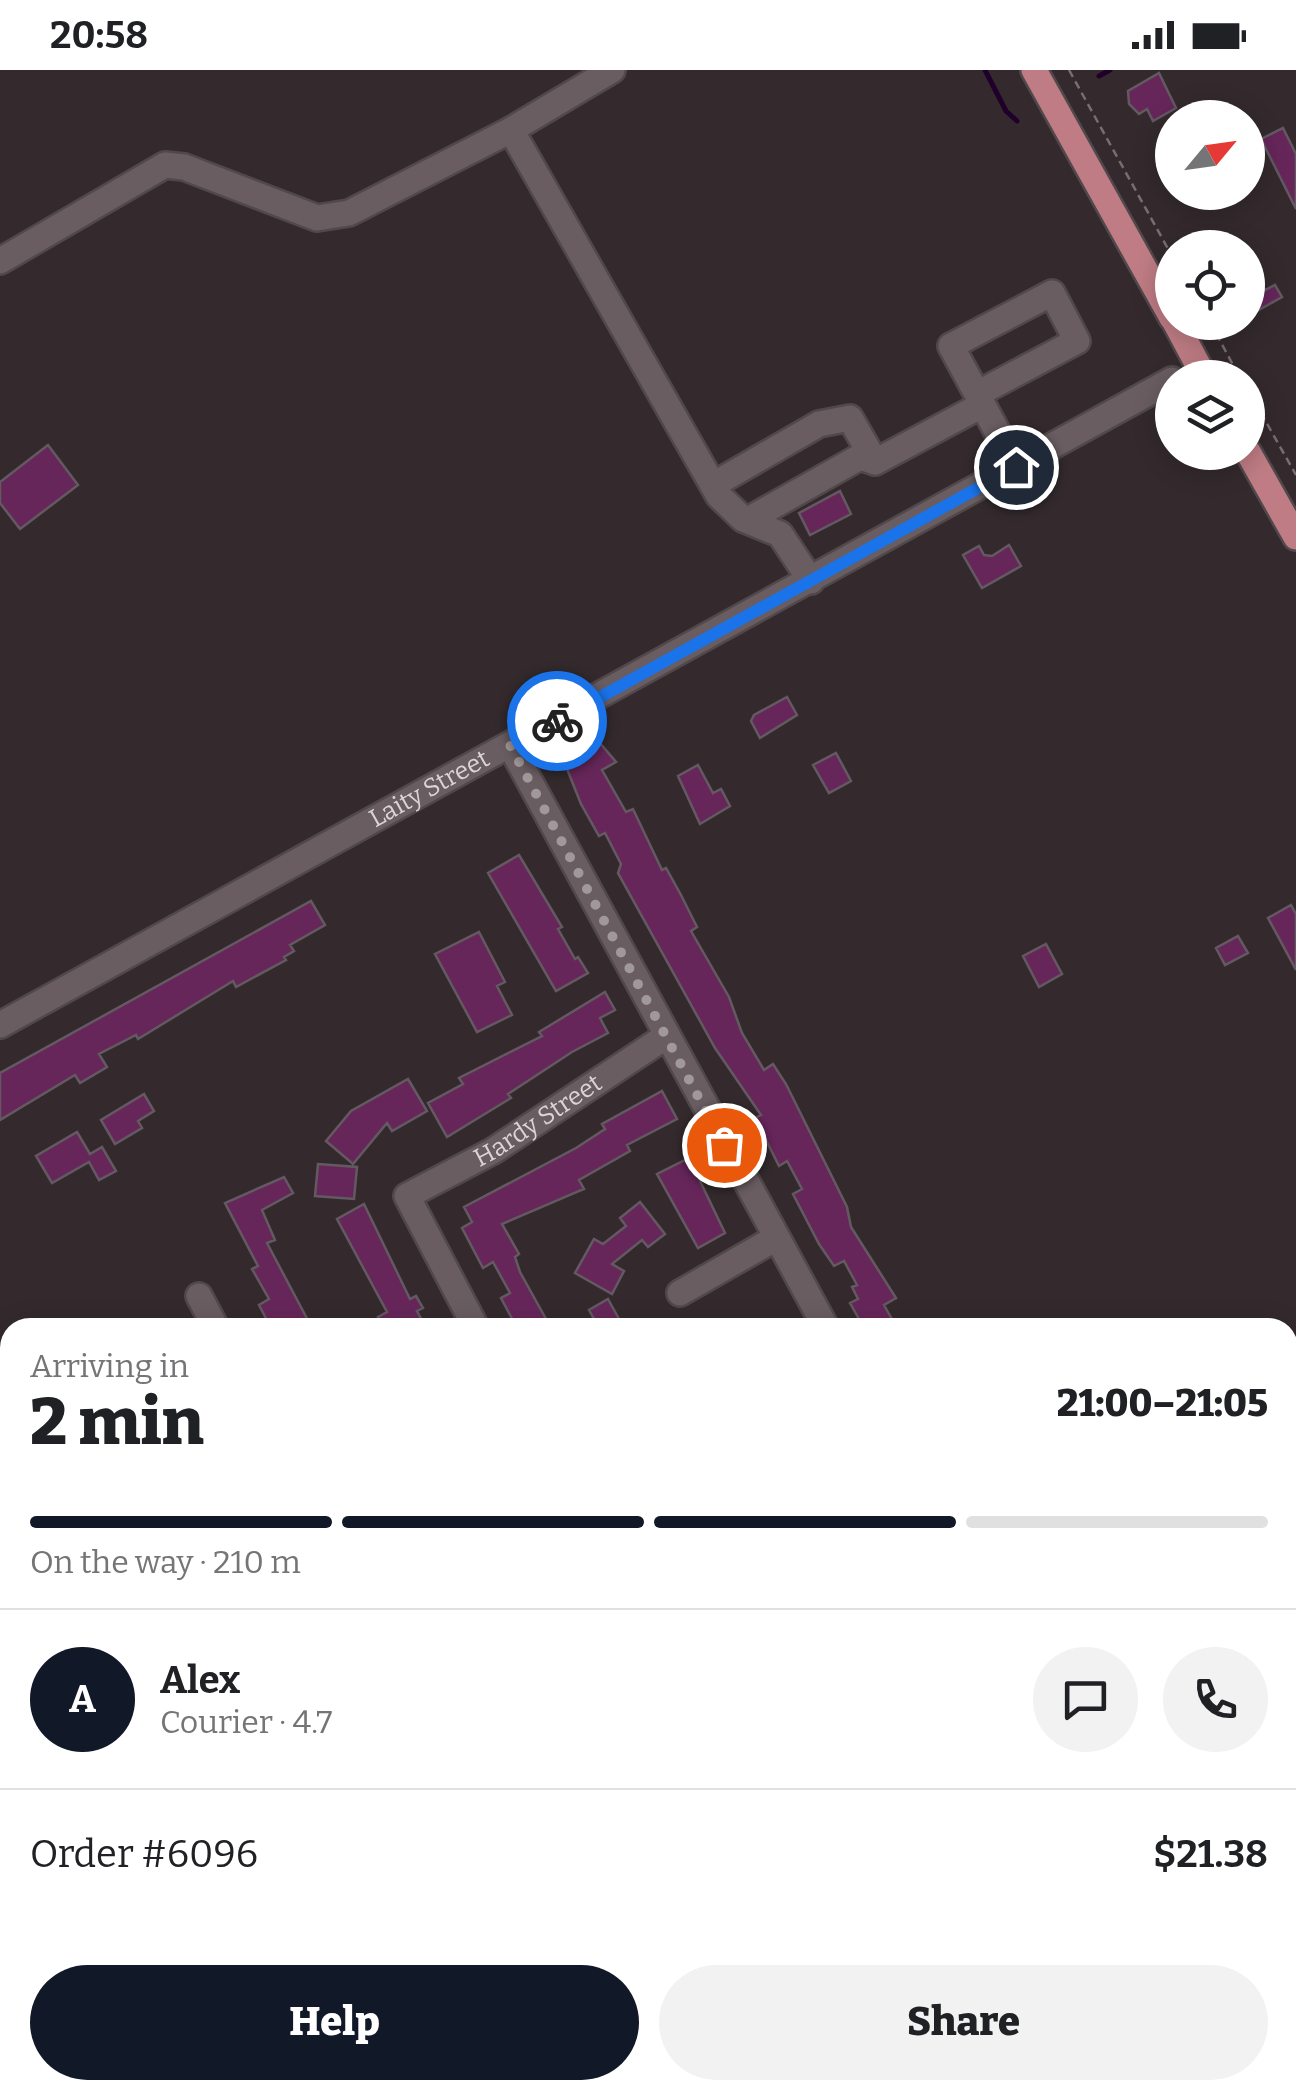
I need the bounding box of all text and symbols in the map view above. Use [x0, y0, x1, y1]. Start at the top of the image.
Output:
text: 20:58 [50, 12, 148, 58]
north arrow [1155, 100, 1265, 210]
map controls [1155, 100, 1265, 470]
button: locate [1155, 230, 1265, 340]
button: layers [1155, 360, 1265, 470]
pin [974, 425, 1059, 510]
icon: home [989, 440, 1044, 495]
courier [507, 671, 607, 771]
icon: bike [530, 694, 585, 749]
street label: Laity Street [364, 744, 494, 834]
street label: Hardy Street [469, 1068, 608, 1173]
pin [682, 1103, 767, 1188]
icon: bag [697, 1118, 752, 1173]
text: Arriving in [30, 1347, 189, 1385]
text: 21:00–21:05 [1057, 1380, 1268, 1426]
text: 2 min [30, 1383, 204, 1461]
text: On the way · 210 m [30, 1543, 301, 1581]
button: chat [1033, 1647, 1138, 1752]
button: phone [1163, 1647, 1268, 1752]
text: Alex [160, 1657, 240, 1703]
text: A [69, 1676, 96, 1722]
text: Courier · 4.7 [160, 1703, 332, 1741]
text: Order #6096 [30, 1831, 258, 1877]
text: $21.38 [1153, 1831, 1268, 1877]
button: Help [30, 1965, 639, 2080]
button: Share [659, 1965, 1268, 2080]

